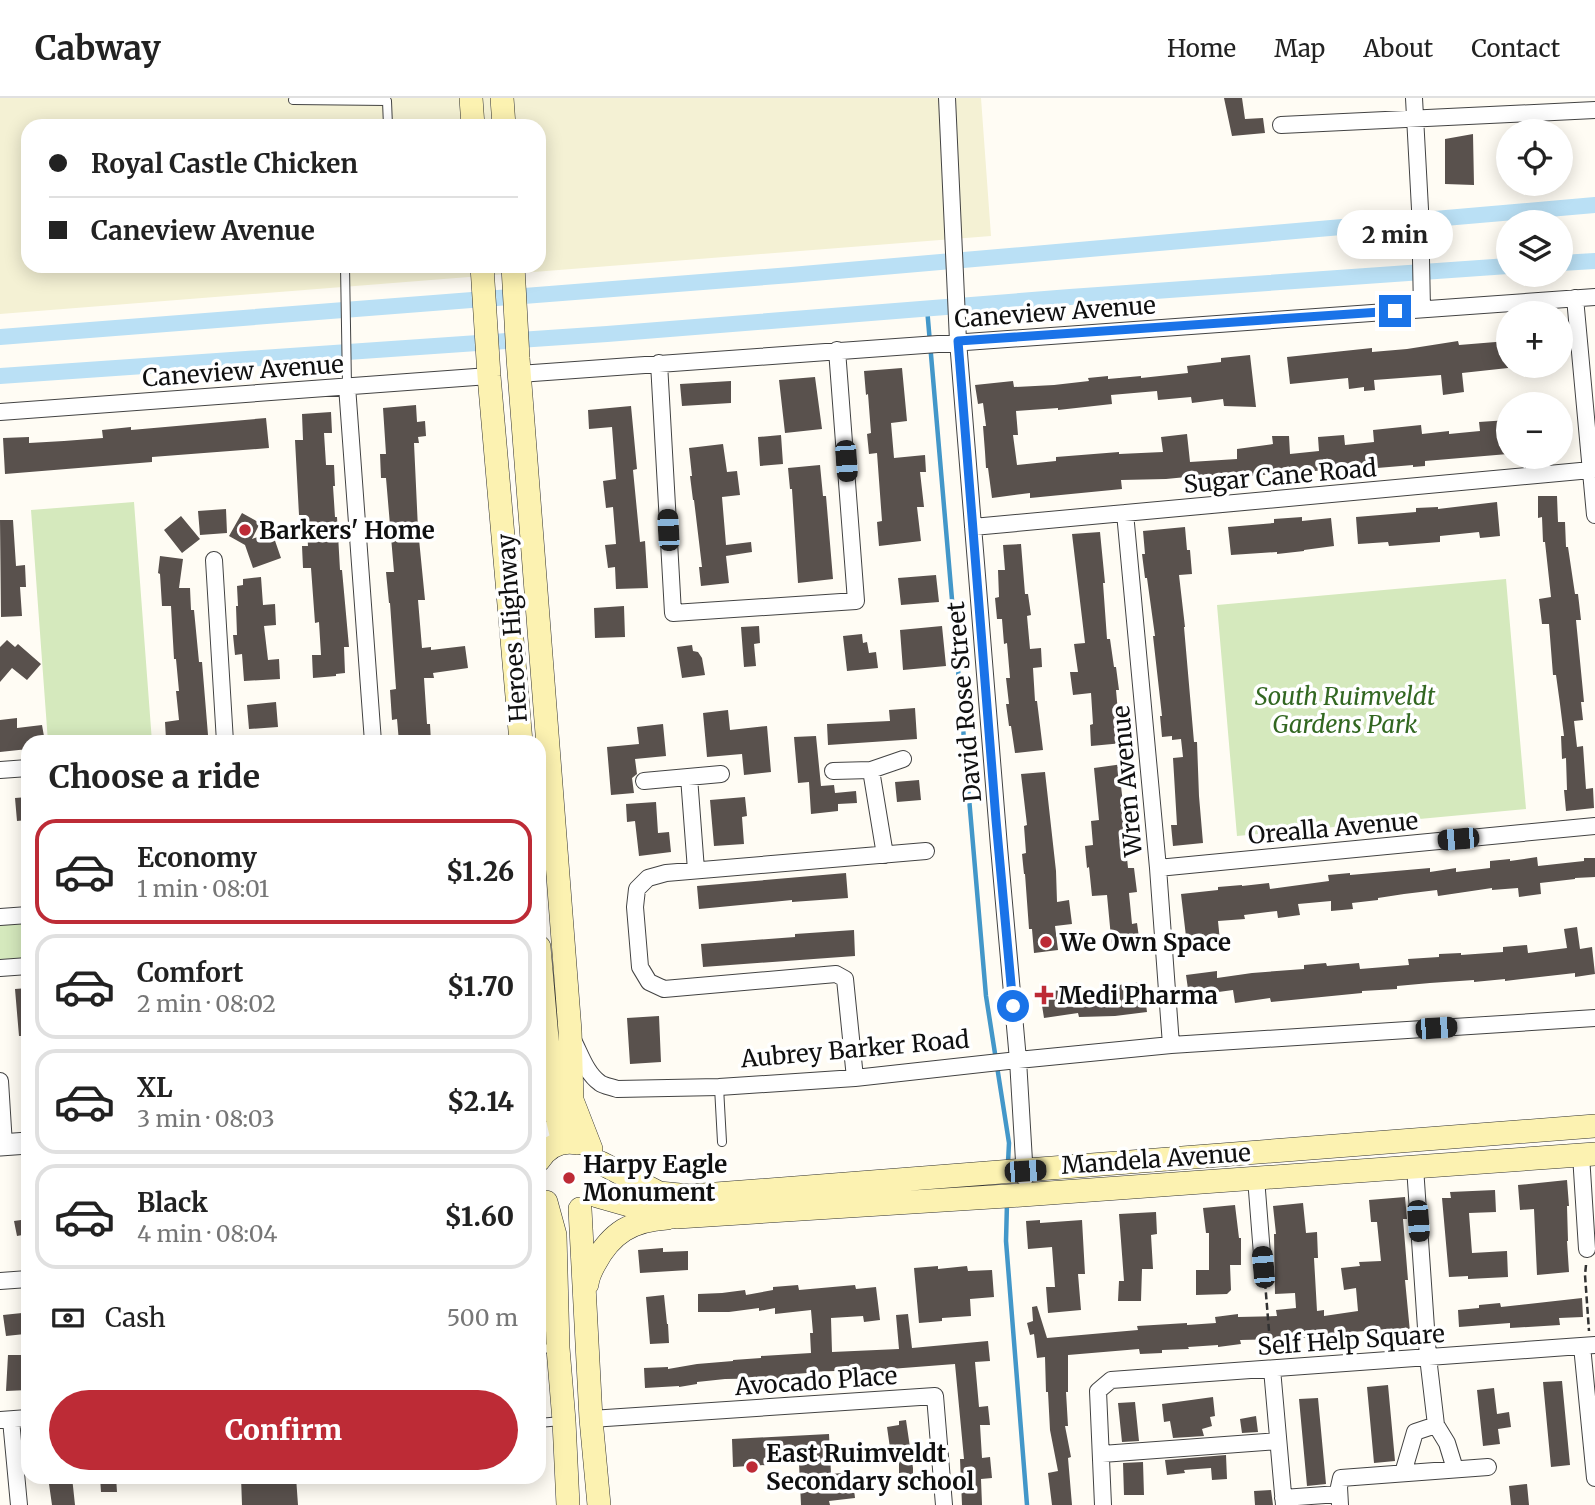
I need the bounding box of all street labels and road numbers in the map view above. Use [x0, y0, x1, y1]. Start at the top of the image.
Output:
street label: Caneview Avenue [953, 290, 1157, 334]
street label: Caneview Avenue [141, 349, 345, 393]
street label: Sugar Cane Road [1182, 452, 1378, 500]
street label: Heroes Highway [490, 532, 534, 723]
street label: David Rose Street [940, 600, 988, 804]
street label: Wren Avenue [1105, 704, 1149, 859]
street label: Orealla Avenue [1247, 805, 1419, 851]
street label: Aubrey Barker Road [738, 1024, 971, 1075]
street label: Mandela Avenue [1060, 1137, 1252, 1181]
street label: Self Help Square [1256, 1318, 1446, 1362]
street label: Avocado Place [733, 1360, 898, 1402]

